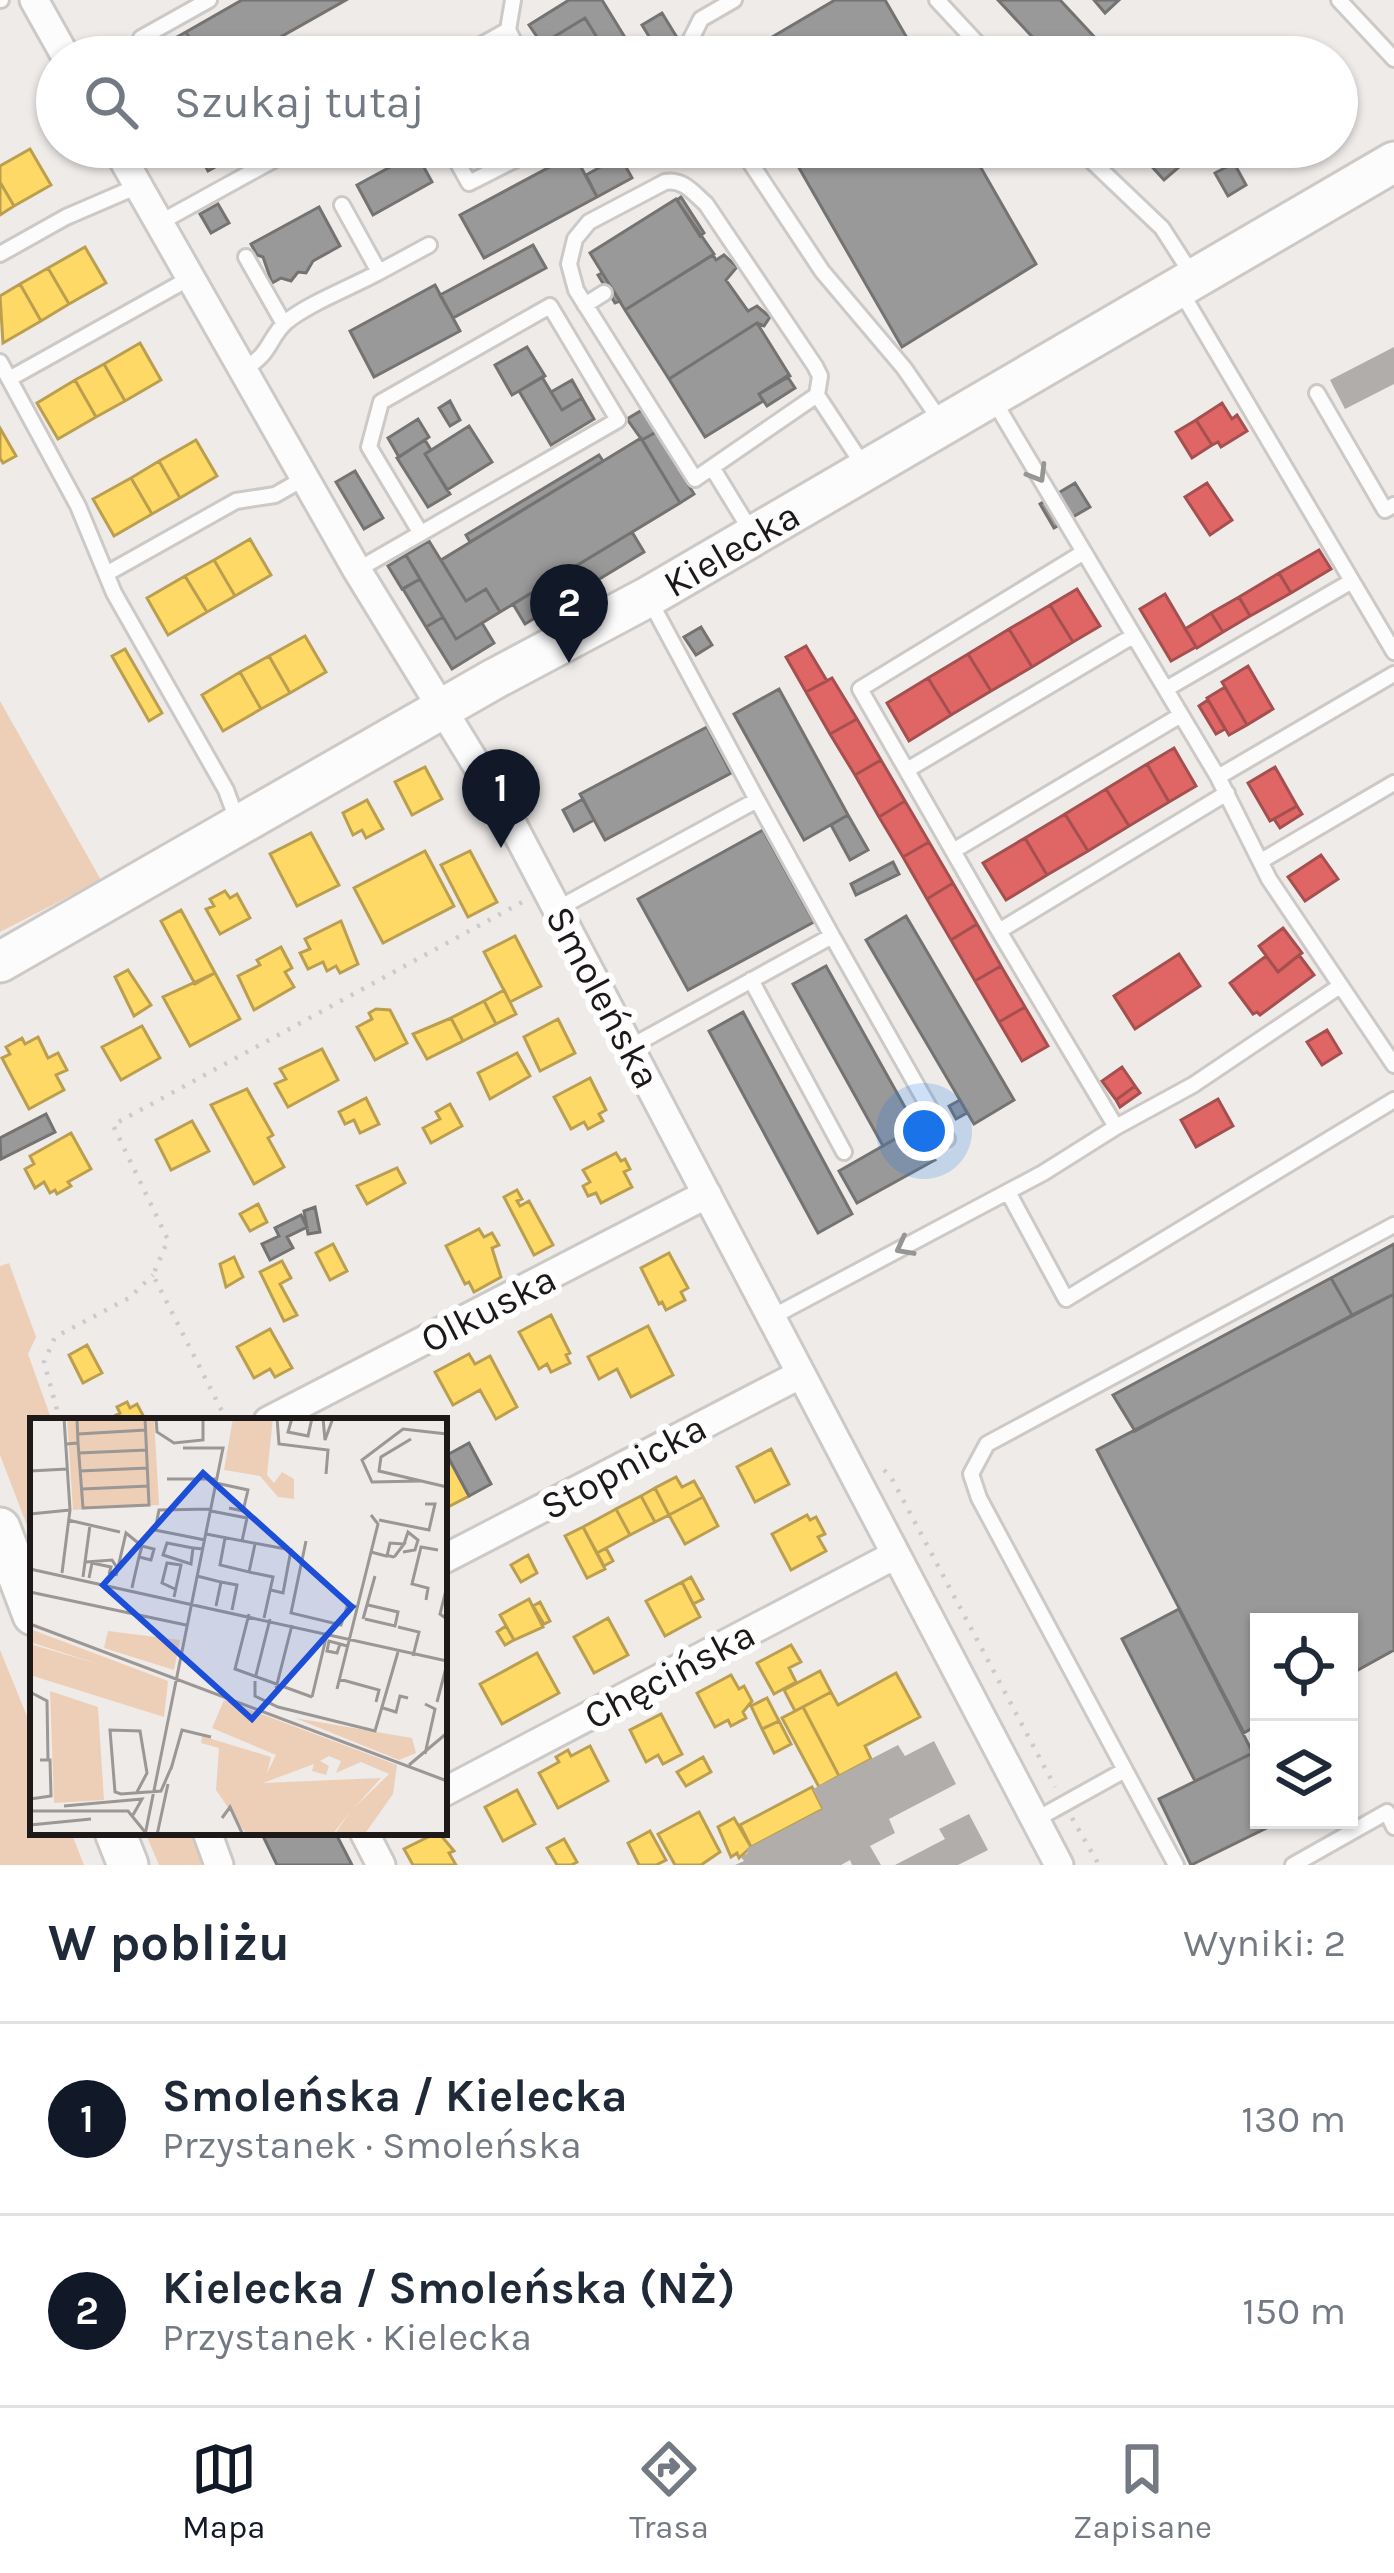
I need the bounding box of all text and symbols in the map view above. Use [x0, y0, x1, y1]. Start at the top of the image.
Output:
search box [36, 36, 1358, 168]
icon: search [78, 69, 144, 135]
text: Szukaj tutaj [174, 76, 425, 128]
one-way arrow [1023, 461, 1046, 483]
street label: Kielecka [655, 492, 808, 607]
pin: 2 [530, 564, 608, 663]
pin: 1 [462, 749, 540, 848]
street label: Smoleńska [536, 898, 670, 1096]
your location [894, 1101, 954, 1161]
one-way arrow [896, 1233, 917, 1256]
street label: Olkuska [413, 1255, 564, 1362]
street label: Stopnicka [533, 1404, 714, 1530]
inset map [30, 1418, 447, 1835]
street label: Chęcińska [576, 1611, 763, 1739]
map controls [1250, 1613, 1358, 1829]
button: locate [1250, 1613, 1358, 1721]
button: layers [1250, 1721, 1358, 1829]
text: W pobliżu [48, 1913, 290, 1973]
text: Wyniki: 2 [1183, 1920, 1346, 1966]
text: Smoleńska / Kielecka [162, 2070, 627, 2122]
text: 1 [80, 2096, 94, 2142]
text: 130 m [1241, 2096, 1346, 2142]
text: Przystanek · Smoleńska [162, 2122, 582, 2168]
text: Kielecka / Smoleńska (NŻ) [162, 2262, 735, 2314]
text: 2 [75, 2288, 99, 2334]
text: 150 m [1242, 2288, 1346, 2334]
text: Przystanek · Kielecka [162, 2314, 532, 2360]
tab: Mapa [182, 2436, 265, 2546]
tab: Trasa [629, 2436, 709, 2546]
tab: Zapisane [1073, 2436, 1212, 2546]

